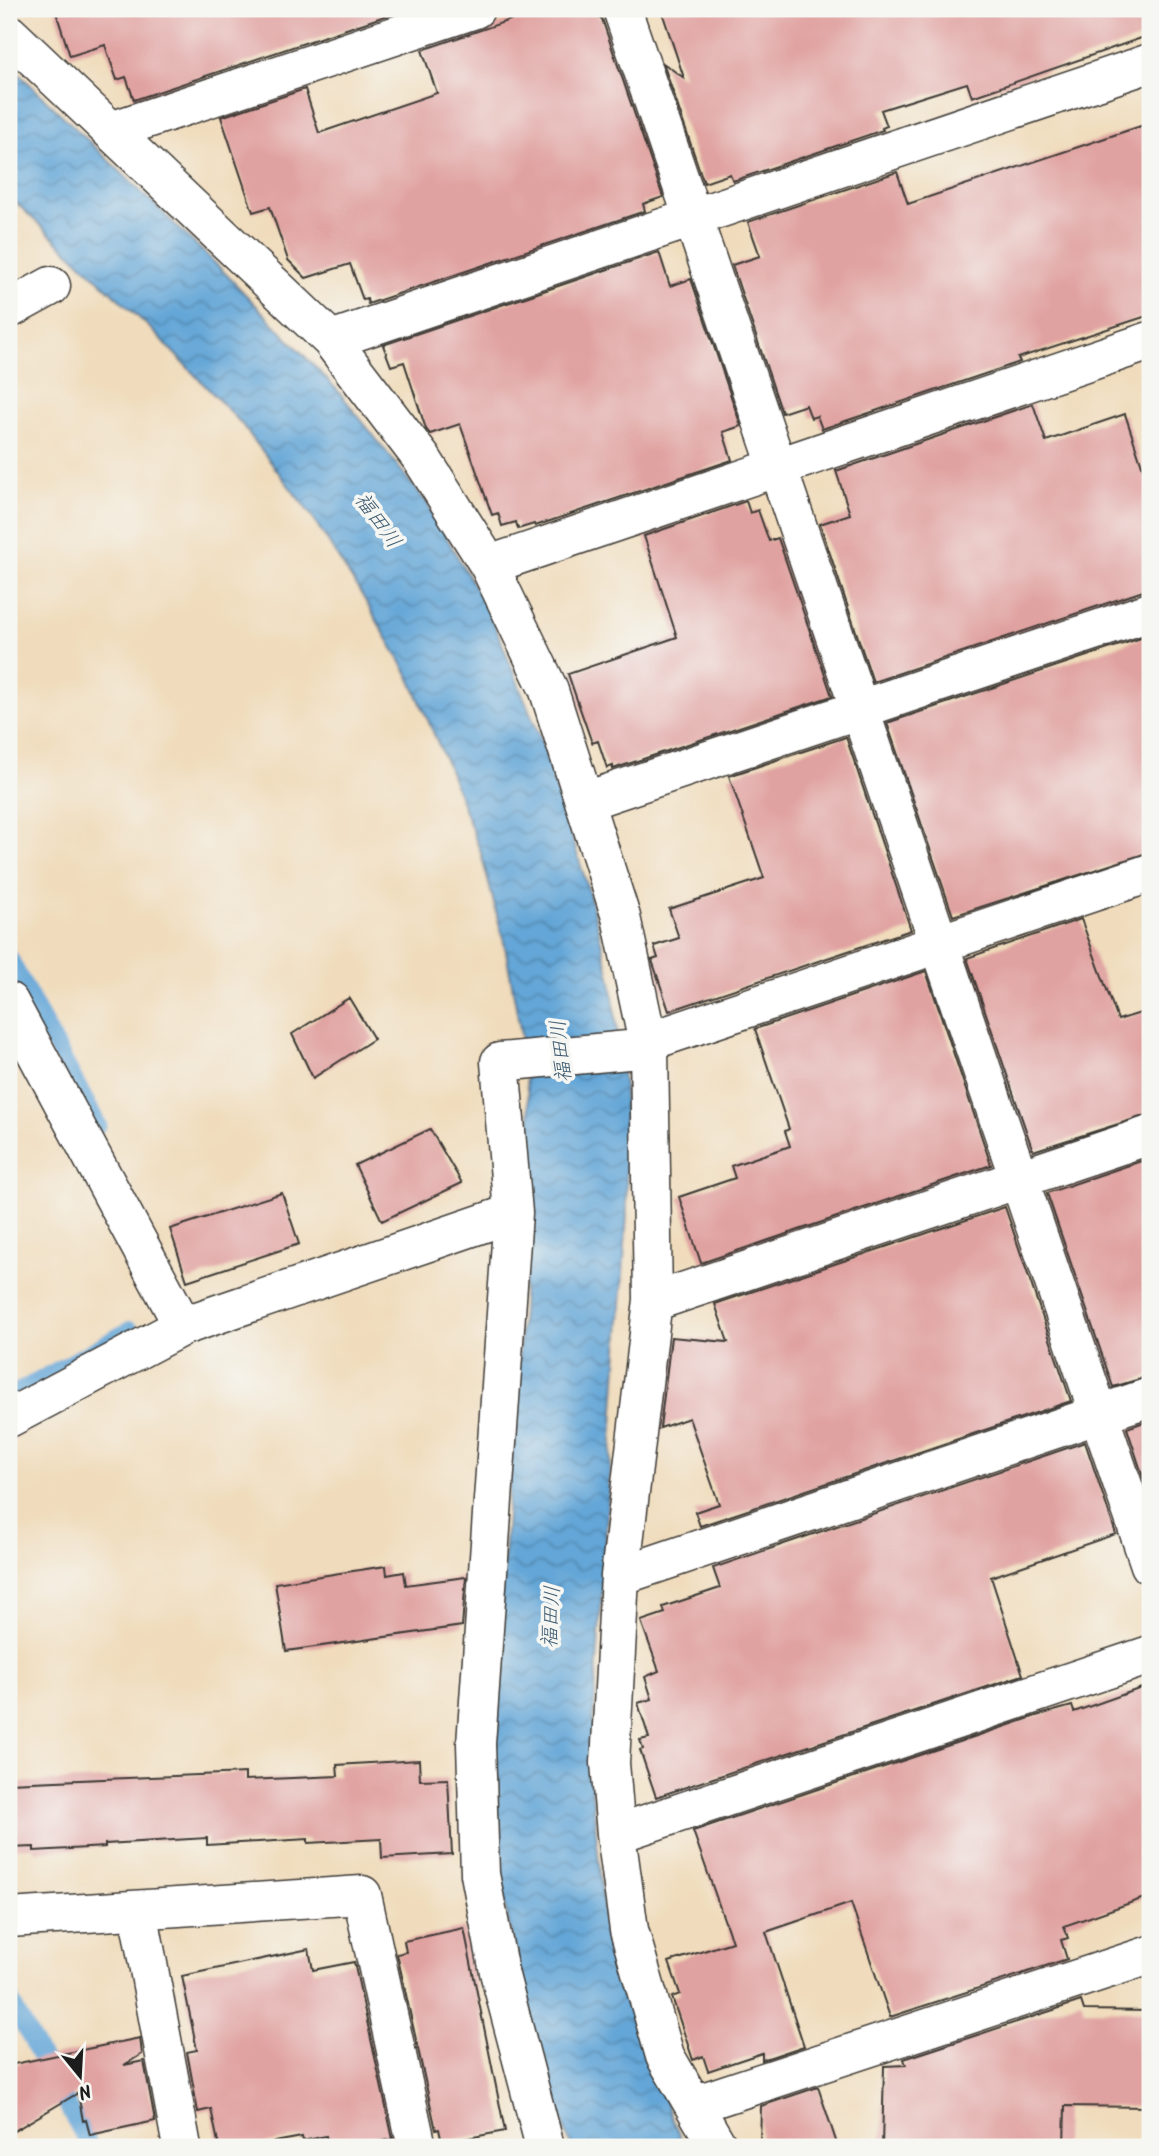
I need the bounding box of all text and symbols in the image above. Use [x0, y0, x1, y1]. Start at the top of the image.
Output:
water label: 福田川 [345, 486, 409, 556]
water label: 福田川 [542, 1018, 582, 1084]
water label: 福田川 [534, 1585, 570, 1649]
north arrow [46, 2040, 116, 2110]
text: N [74, 2074, 95, 2106]

